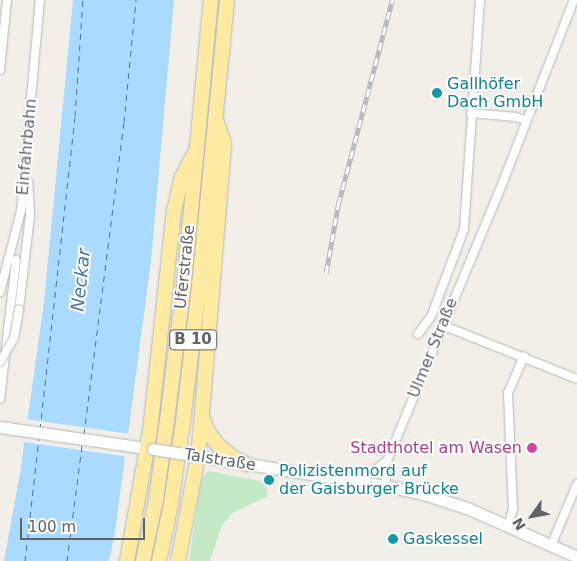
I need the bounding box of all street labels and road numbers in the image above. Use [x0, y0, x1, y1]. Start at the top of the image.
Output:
street label: Einfahrbahn [13, 98, 41, 196]
street label: Uferstraße [171, 224, 199, 310]
street label: Ulmer Straße [404, 295, 462, 401]
road number: B 10 [168, 328, 218, 352]
street label: Talstraße [183, 445, 257, 475]

